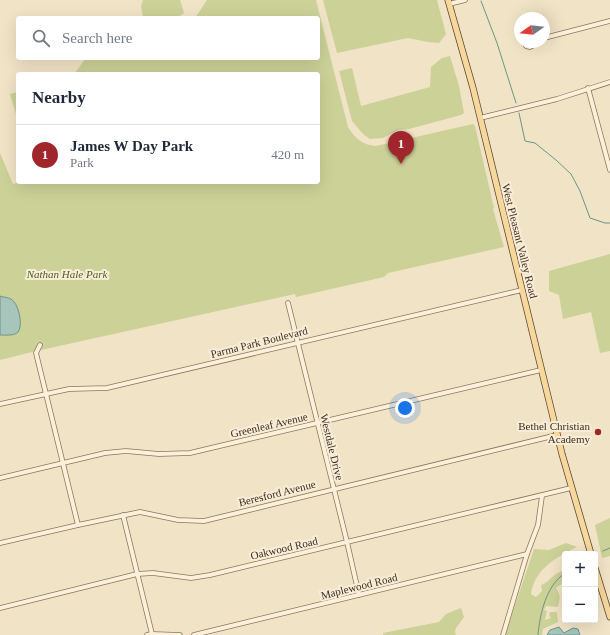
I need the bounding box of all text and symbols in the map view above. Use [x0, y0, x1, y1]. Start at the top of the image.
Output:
north arrow [514, 12, 550, 48]
search box [16, 16, 320, 60]
icon: search [30, 27, 52, 49]
text: Search here [62, 30, 132, 46]
text: Nearby [32, 88, 86, 107]
pin: 1 [388, 131, 414, 164]
text: James W Day Park [70, 138, 193, 154]
text: 1 [42, 147, 48, 162]
text: 420 m [271, 147, 304, 162]
text: Park [70, 155, 94, 170]
street label: West Pleasant Valley Road [500, 182, 540, 300]
park label: Nathan Hale Park [26, 268, 108, 280]
street label: Parma Park Boulevard [209, 324, 309, 360]
your location [395, 398, 415, 418]
street label: Greenleaf Avenue [229, 410, 309, 440]
street label: Westdale Drive [318, 413, 346, 481]
place label: Bethel Christian Academy [518, 420, 590, 445]
marker: Bethel Christian Academy [593, 427, 603, 437]
street label: Beresford Avenue [237, 478, 317, 508]
street label: Oakwood Road [249, 534, 319, 562]
map controls [562, 551, 598, 623]
button: + [562, 551, 598, 587]
street label: Maplewood Road [319, 571, 399, 601]
button: − [562, 587, 598, 623]

